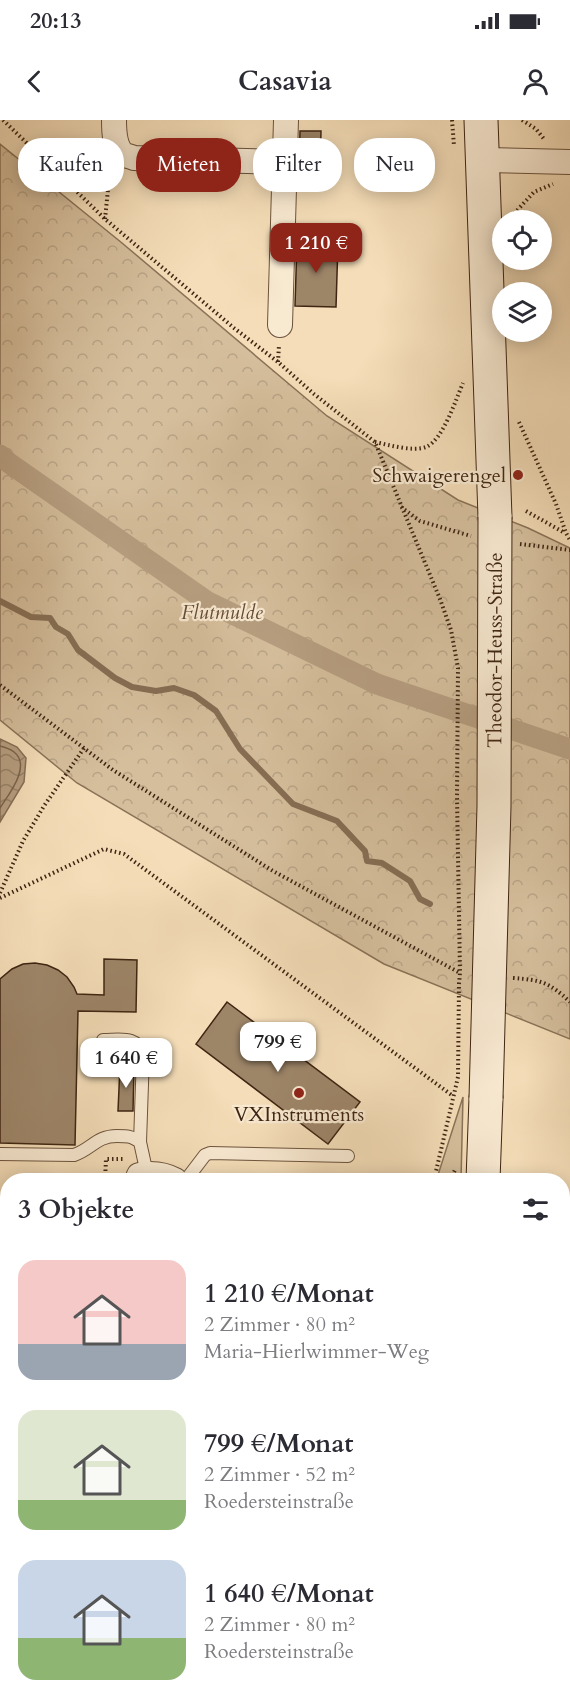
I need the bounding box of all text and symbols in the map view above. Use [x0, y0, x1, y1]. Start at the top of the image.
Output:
text: 20:13 [30, 6, 81, 36]
text: Casavia [238, 63, 332, 100]
icon: back [18, 65, 51, 98]
icon: person [519, 65, 552, 98]
chip: Kaufen [18, 138, 124, 192]
chip: Mieten [136, 138, 241, 192]
chip: Filter [253, 138, 342, 192]
chip: Neu [354, 138, 435, 192]
map controls [492, 210, 552, 342]
button: locate [492, 210, 552, 270]
pin: 1 210 € [261, 223, 371, 274]
text: 1 210 € [284, 229, 348, 256]
button: layers [492, 282, 552, 342]
place label: Schwaigerengel [372, 462, 506, 489]
marker: Schwaigerengel [511, 468, 525, 482]
street label: Theodor-Heuss-Straße [481, 552, 509, 748]
park label: Flutmulde [181, 599, 263, 626]
pin: 799 € [236, 1022, 320, 1073]
text: 799 € [254, 1028, 302, 1055]
pin: 1 640 € [71, 1038, 181, 1089]
text: 1 640 € [94, 1044, 158, 1071]
marker: VXInstruments [292, 1086, 306, 1100]
place label: VXInstruments [234, 1101, 364, 1128]
text: 3 Objekte [18, 1192, 134, 1227]
icon: filters [519, 1193, 552, 1226]
text: 1 210 €/Monat [204, 1276, 374, 1311]
icon: home [66, 1284, 138, 1356]
text: 2 Zimmer · 80 m² [204, 1311, 355, 1338]
text: Maria-Hierlwimmer-Weg [204, 1338, 429, 1365]
text: 799 €/Monat [204, 1426, 353, 1461]
icon: home [66, 1434, 138, 1506]
text: 2 Zimmer · 52 m² [204, 1461, 355, 1488]
text: Roedersteinstraße [204, 1488, 354, 1515]
text: 1 640 €/Monat [204, 1576, 374, 1611]
icon: home [66, 1584, 138, 1656]
text: 2 Zimmer · 80 m² [204, 1611, 355, 1638]
text: Roedersteinstraße [204, 1638, 354, 1665]

